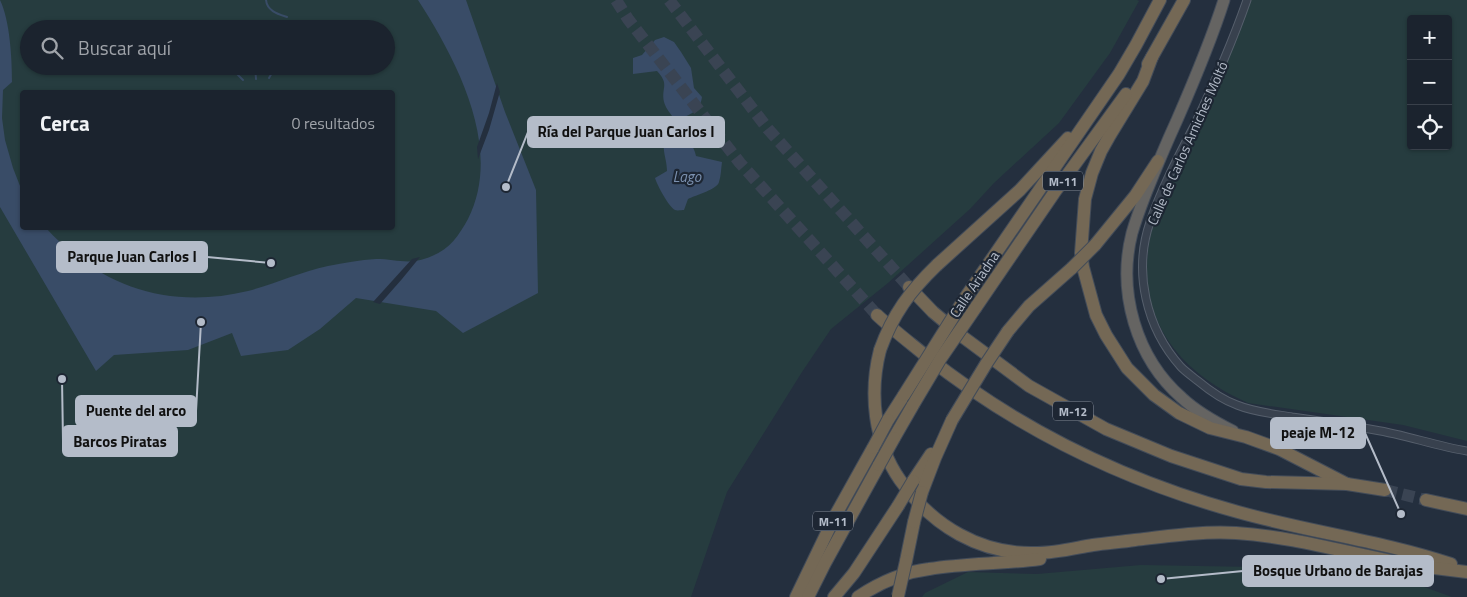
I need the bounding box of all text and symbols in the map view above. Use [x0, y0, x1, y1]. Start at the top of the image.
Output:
map controls [1407, 15, 1452, 150]
button: + [1407, 15, 1452, 60]
search box [20, 20, 395, 75]
text: Buscar aquí [78, 33, 171, 62]
icon: search [38, 34, 66, 62]
street label: Calle de Carlos Arniches Moltó [1141, 58, 1233, 228]
button: − [1407, 60, 1452, 105]
button: locate [1407, 105, 1452, 150]
text: Cerca [40, 107, 90, 139]
text: 0 resultados [291, 111, 375, 135]
callout: Ría del Parque Juan Carlos I [528, 117, 724, 147]
text: Ría del Parque Juan Carlos I [538, 120, 714, 143]
water label: Lago [673, 165, 702, 188]
road number: M-11 [1043, 172, 1083, 190]
callout: Parque Juan Carlos I [57, 242, 207, 272]
text: Parque Juan Carlos I [67, 245, 197, 268]
street label: Calle Ariadna [944, 246, 1004, 322]
callout: Puente del arco [76, 396, 196, 426]
text: Puente del arco [86, 399, 186, 422]
road number: M-12 [1053, 402, 1093, 421]
callout: peaje M-12 [1271, 418, 1365, 448]
text: peaje M-12 [1281, 421, 1355, 444]
callout: Barcos Piratas [63, 426, 177, 456]
text: Barcos Piratas [73, 430, 167, 453]
road number: M-11 [813, 512, 853, 530]
callout: Bosque Urbano de Barajas [1243, 556, 1433, 586]
text: Bosque Urbano de Barajas [1253, 559, 1423, 582]

